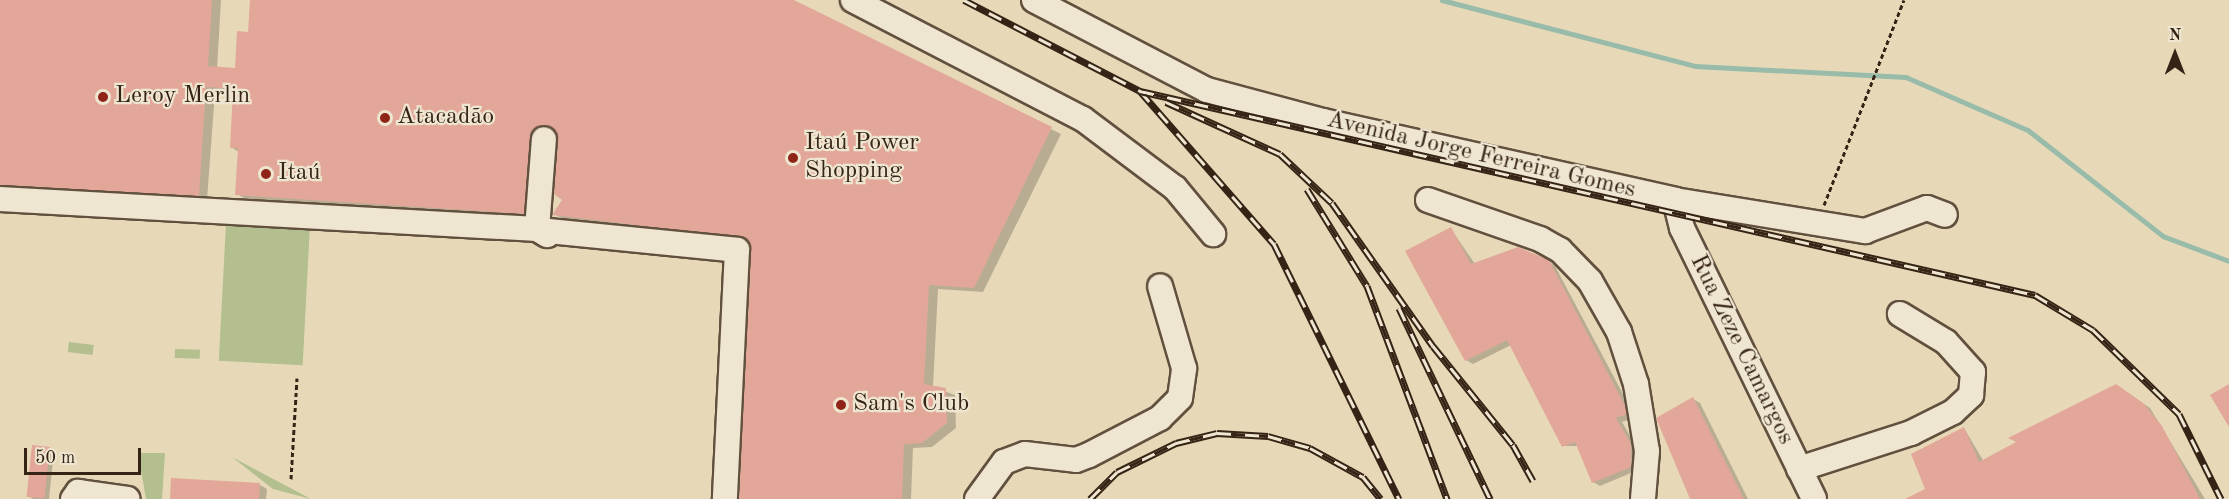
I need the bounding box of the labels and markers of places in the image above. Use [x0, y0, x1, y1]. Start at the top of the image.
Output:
place label: Leroy Merlin [115, 83, 250, 111]
marker: Leroy Merlin [96, 90, 110, 104]
place label: Atacadão [397, 104, 494, 132]
marker: Atacadão [378, 111, 392, 125]
place label: Itaú Power Shopping [805, 130, 919, 186]
marker: Itaú Power Shopping [786, 151, 800, 165]
place label: Itaú [278, 160, 321, 188]
marker: Itaú [259, 167, 273, 181]
place label: Sam's Club [853, 391, 969, 419]
marker: Sam's Club [834, 398, 848, 412]

